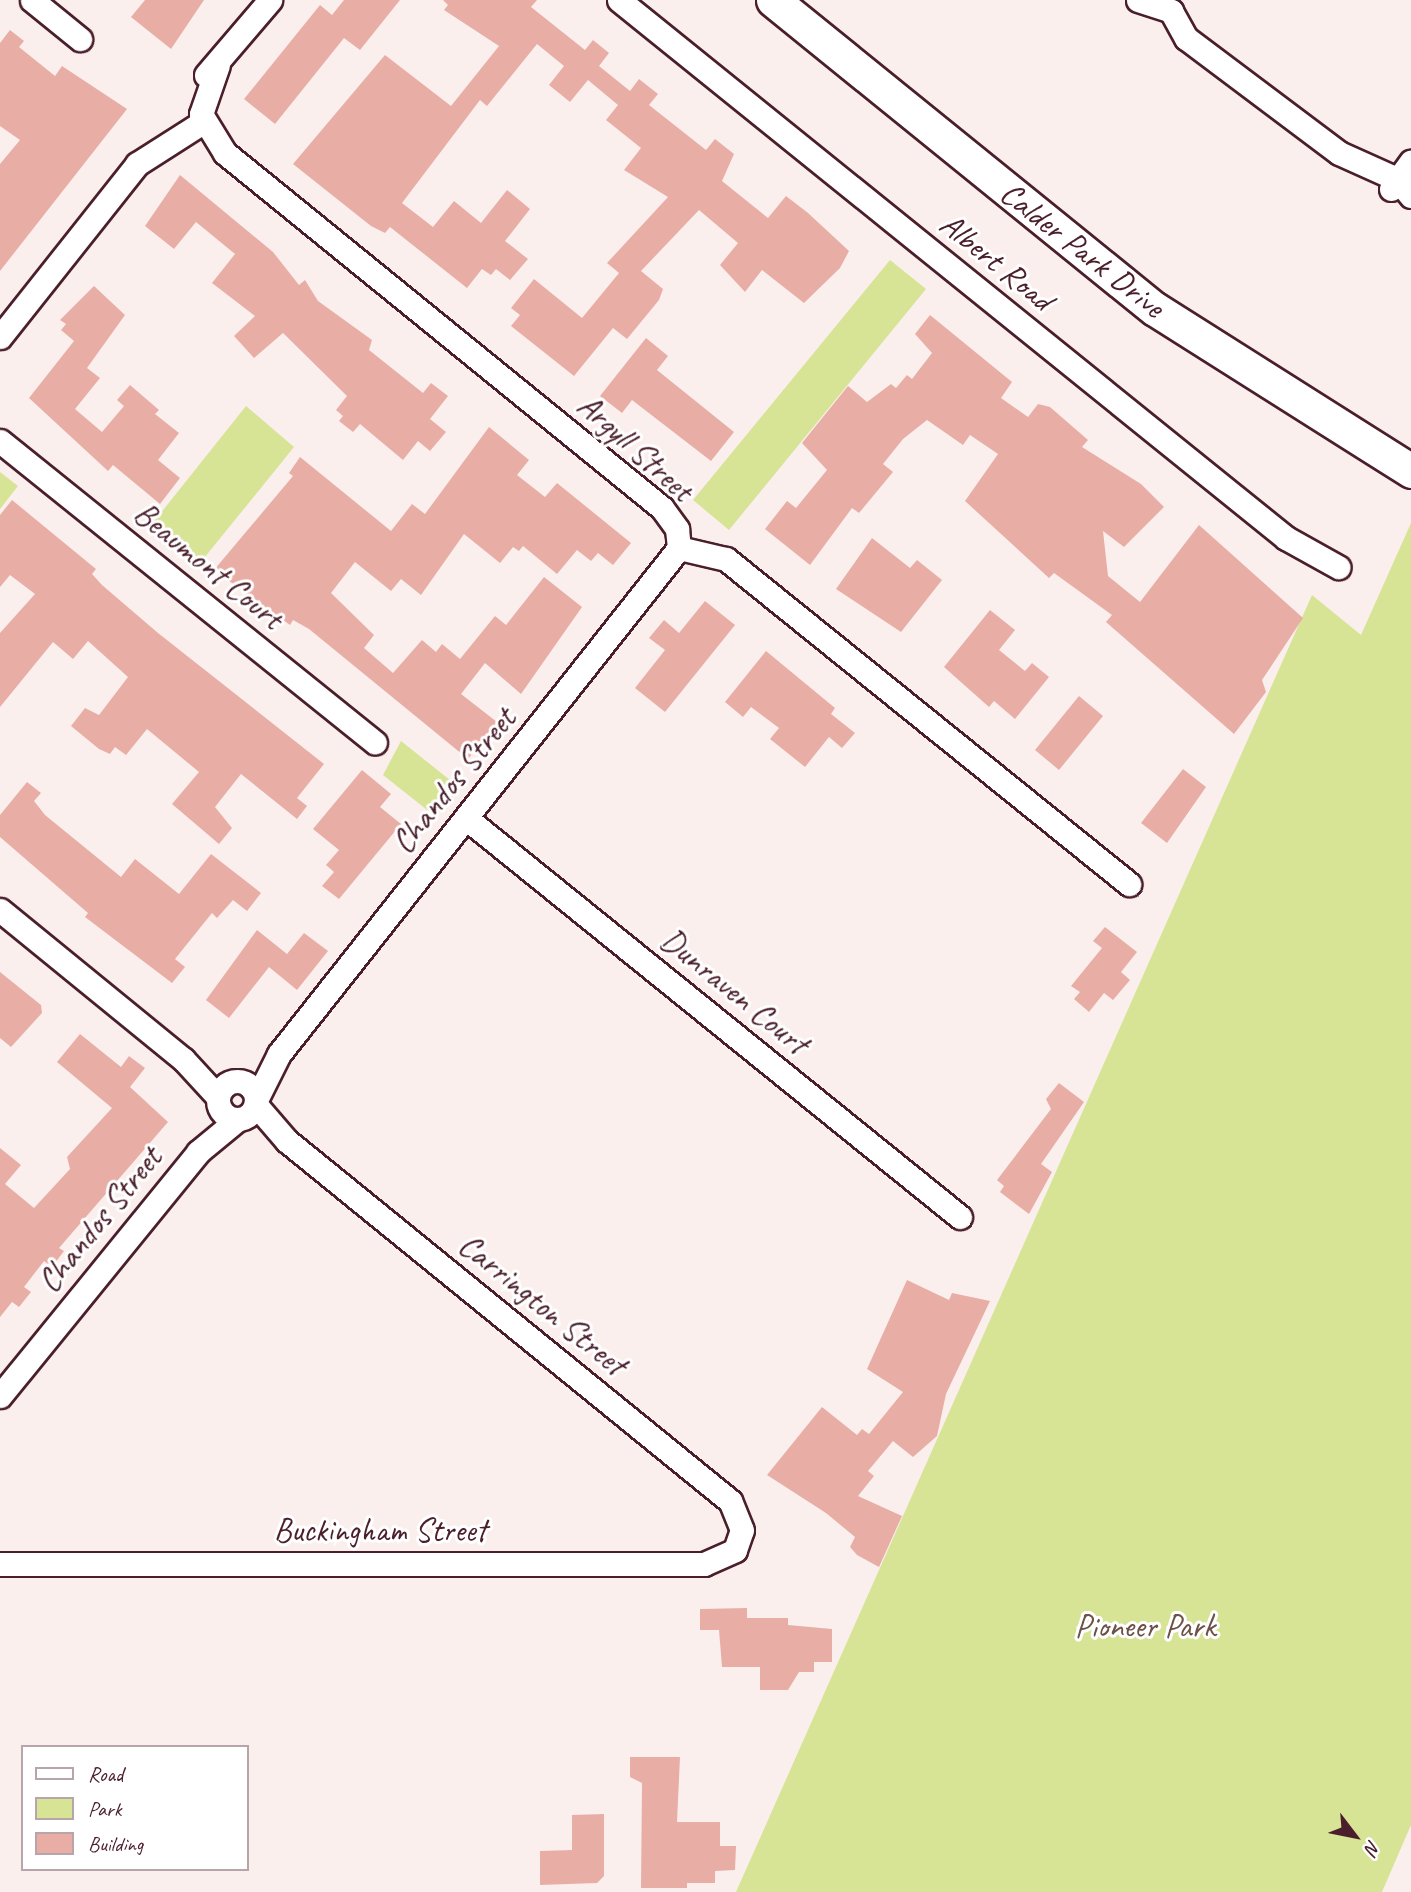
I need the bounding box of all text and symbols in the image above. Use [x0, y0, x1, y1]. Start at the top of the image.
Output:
street label: Calder Park Drive [992, 173, 1172, 327]
street label: Albert Road [932, 205, 1060, 319]
street label: Argyll Street [569, 386, 701, 510]
street label: Beaumont Court [126, 494, 290, 638]
street label: Chandos Street [383, 700, 525, 862]
street label: Dunraven Court [652, 921, 816, 1063]
street label: Chandos Street [29, 1139, 171, 1301]
street label: Carrington Street [450, 1225, 634, 1385]
street label: Buckingham Street [274, 1511, 486, 1551]
park label: Pioneer Park [1074, 1607, 1216, 1647]
legend [21, 1745, 248, 1871]
text: Road [88, 1761, 123, 1787]
text: Park [88, 1796, 121, 1822]
north arrow [1320, 1801, 1390, 1871]
text: Building [88, 1831, 143, 1857]
text: N [1360, 1836, 1386, 1858]

